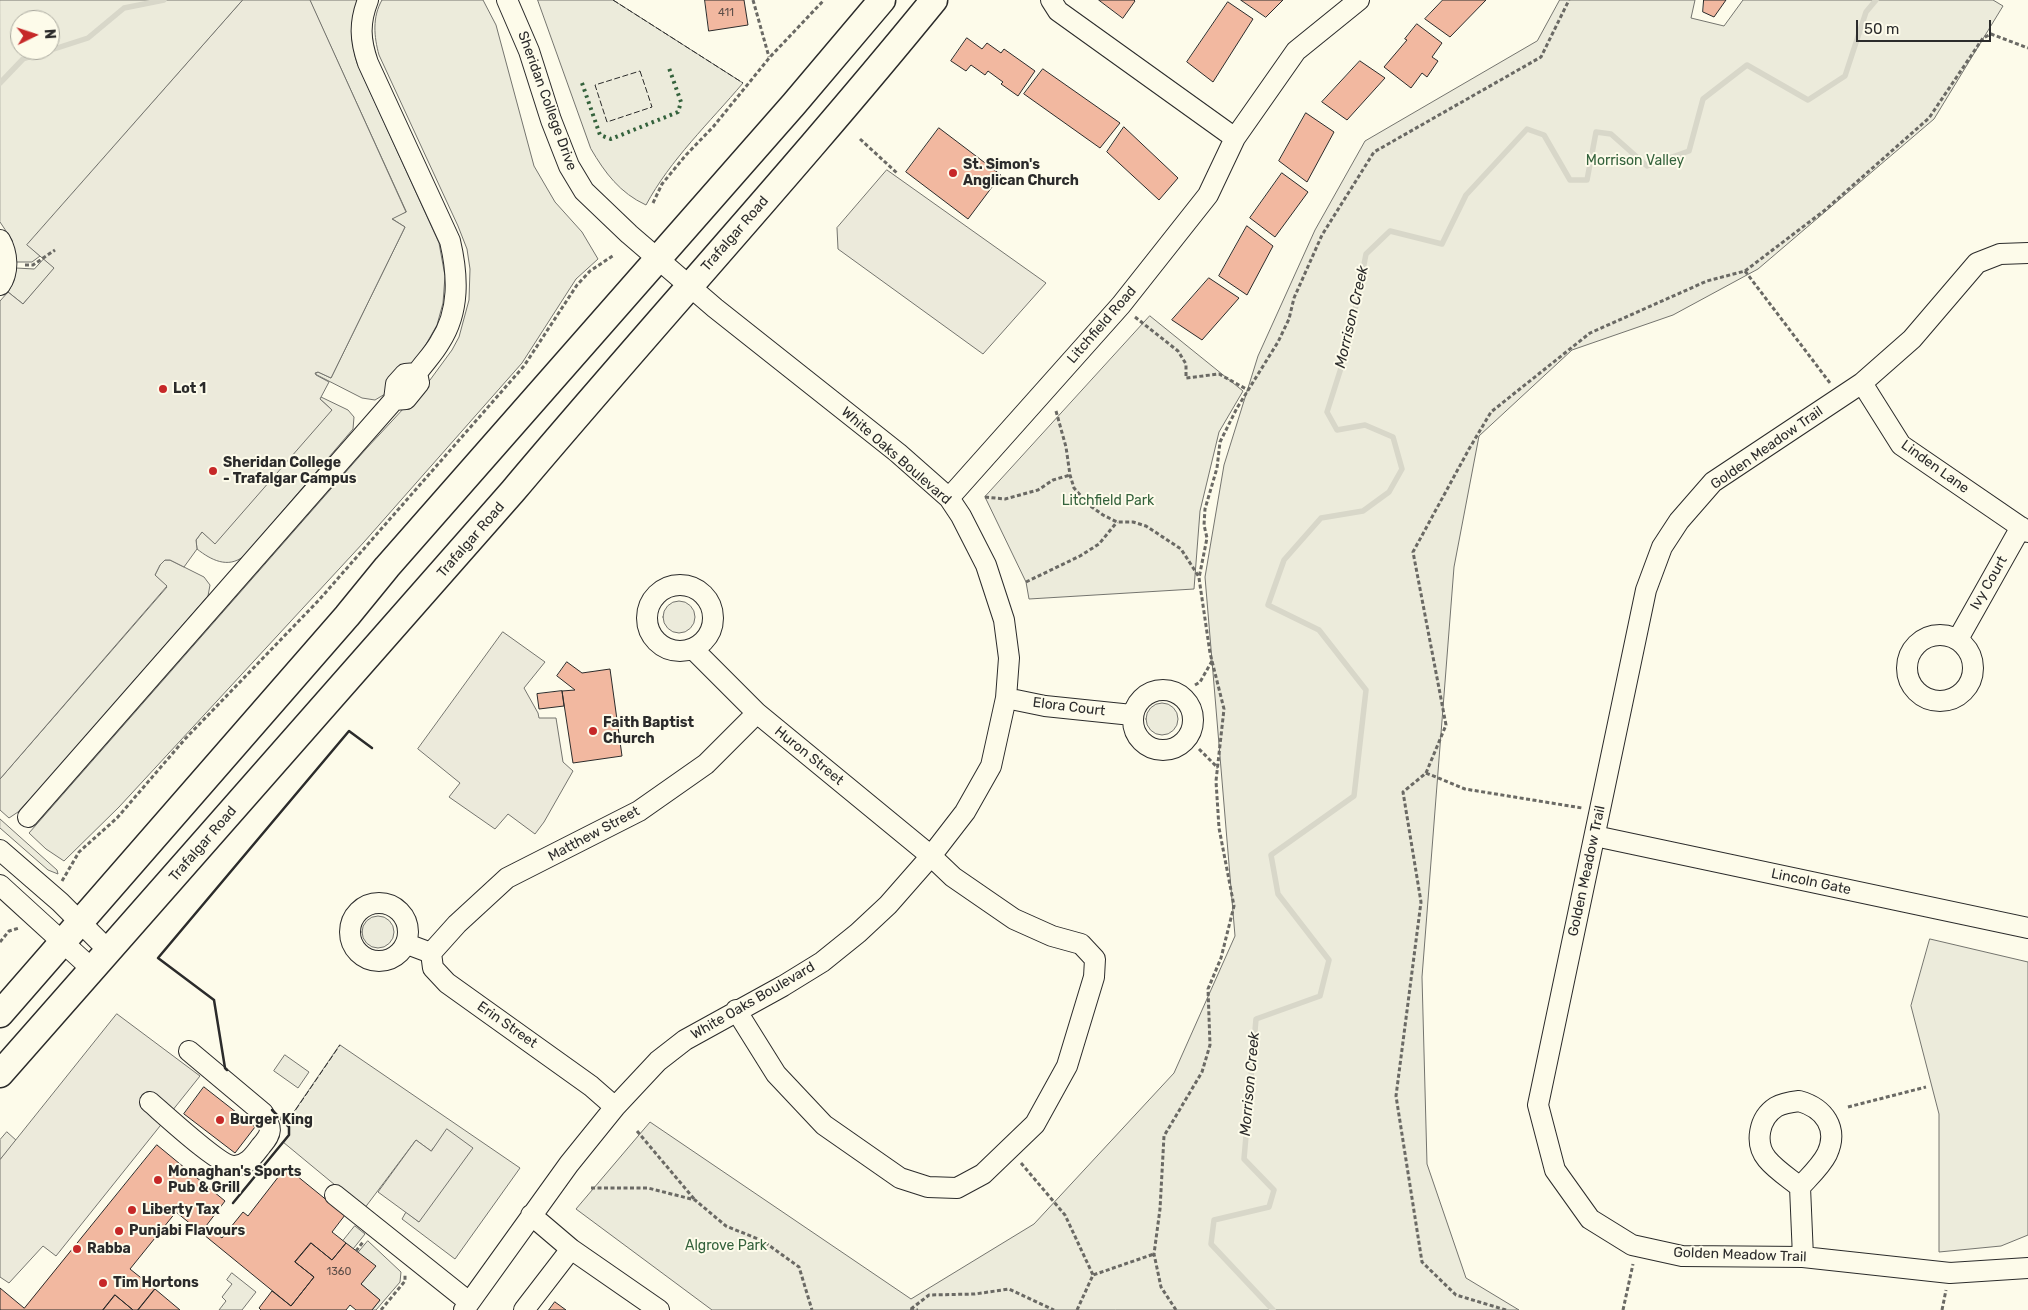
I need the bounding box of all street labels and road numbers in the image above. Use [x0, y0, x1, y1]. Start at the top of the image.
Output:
street label: Sheridan College Drive [514, 29, 580, 173]
street label: Trafalgar Road [698, 193, 772, 275]
street label: Litchfield Road [1064, 283, 1140, 367]
street label: Golden Meadow Trail [1708, 403, 1826, 493]
street label: White Oaks Boulevard [838, 404, 954, 508]
street label: Linden Lane [1898, 437, 1972, 497]
street label: Trafalgar Road [434, 499, 508, 581]
street label: Ivy Court [1967, 553, 2011, 613]
street label: Elora Court [1032, 694, 1106, 720]
street label: Huron Street [771, 723, 847, 789]
street label: Trafalgar Road [166, 803, 240, 885]
street label: Matthew Street [545, 803, 643, 865]
street label: Golden Meadow Trail [1565, 804, 1609, 938]
street label: Lincoln Gate [1769, 865, 1853, 899]
street label: White Oaks Boulevard [688, 959, 818, 1043]
street label: Erin Street [474, 998, 540, 1052]
street label: Golden Meadow Trail [1673, 1244, 1807, 1266]

